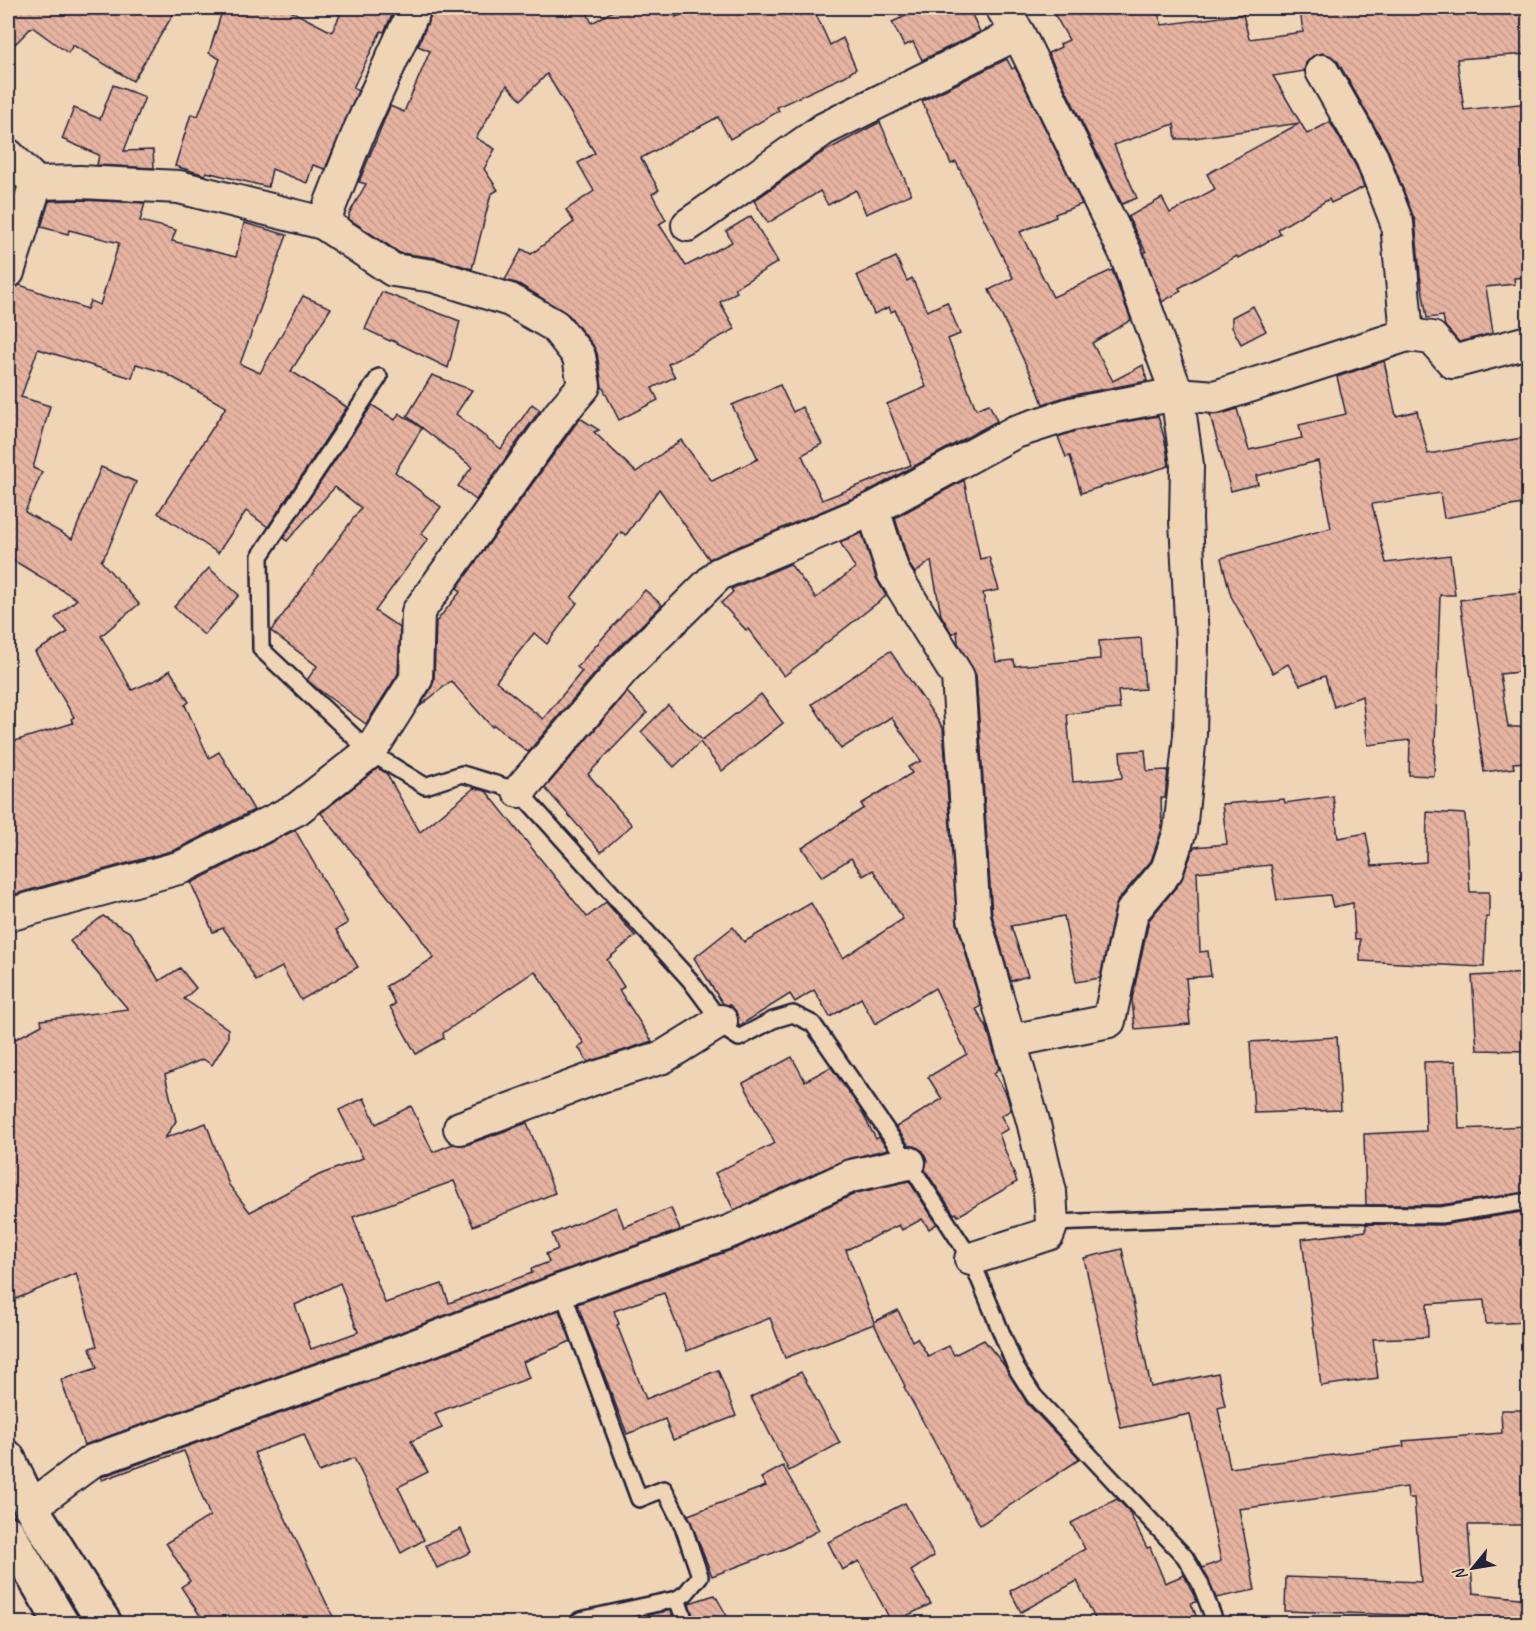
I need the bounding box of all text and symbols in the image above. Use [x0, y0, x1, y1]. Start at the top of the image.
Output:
north arrow [1443, 1538, 1503, 1598]
text: N [1448, 1563, 1472, 1584]

